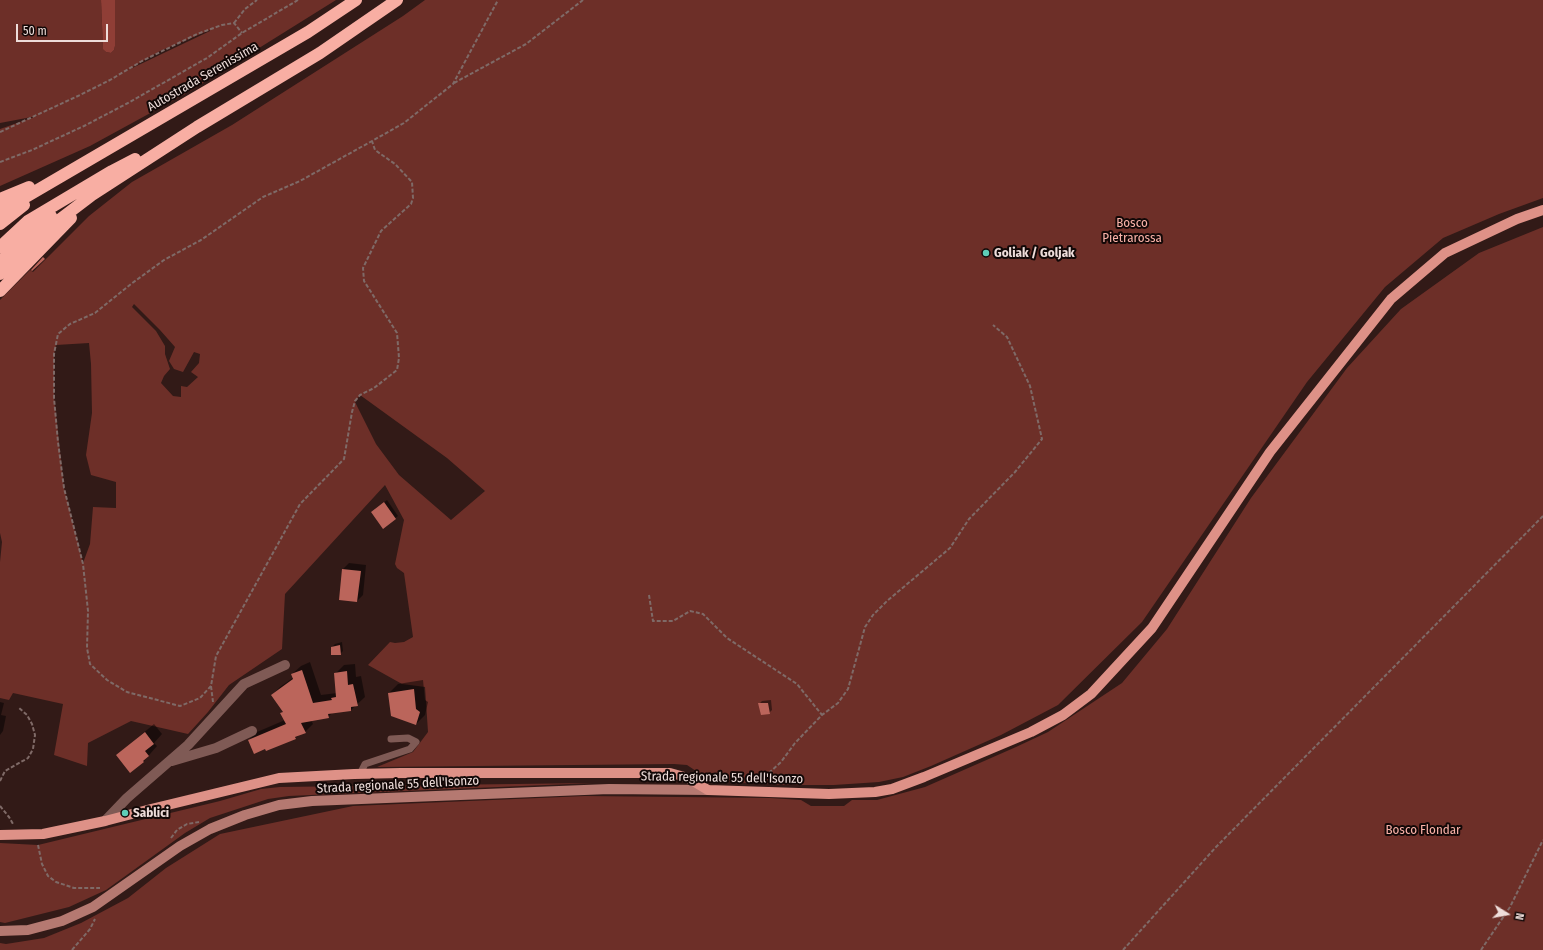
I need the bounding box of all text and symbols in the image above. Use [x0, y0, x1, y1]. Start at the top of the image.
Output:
scale bar [18, 16, 110, 42]
text: 50 m [23, 24, 47, 38]
street label: Autostrada Serenissima [145, 39, 261, 115]
park label: Bosco Pietrarossa [1102, 215, 1162, 246]
place label: Goliak / Goljak [994, 245, 1075, 261]
marker: Goliak / Goljak [981, 248, 991, 258]
street label: Strada regionale 55 dell'Isonzo [641, 769, 803, 787]
street label: Strada regionale 55 dell'Isonzo [316, 773, 480, 797]
place label: Sablici [133, 805, 169, 821]
marker: Sablici [120, 808, 130, 818]
park label: Bosco Flondar [1385, 822, 1461, 838]
north arrow [1487, 894, 1527, 934]
text: N [1512, 912, 1526, 921]

